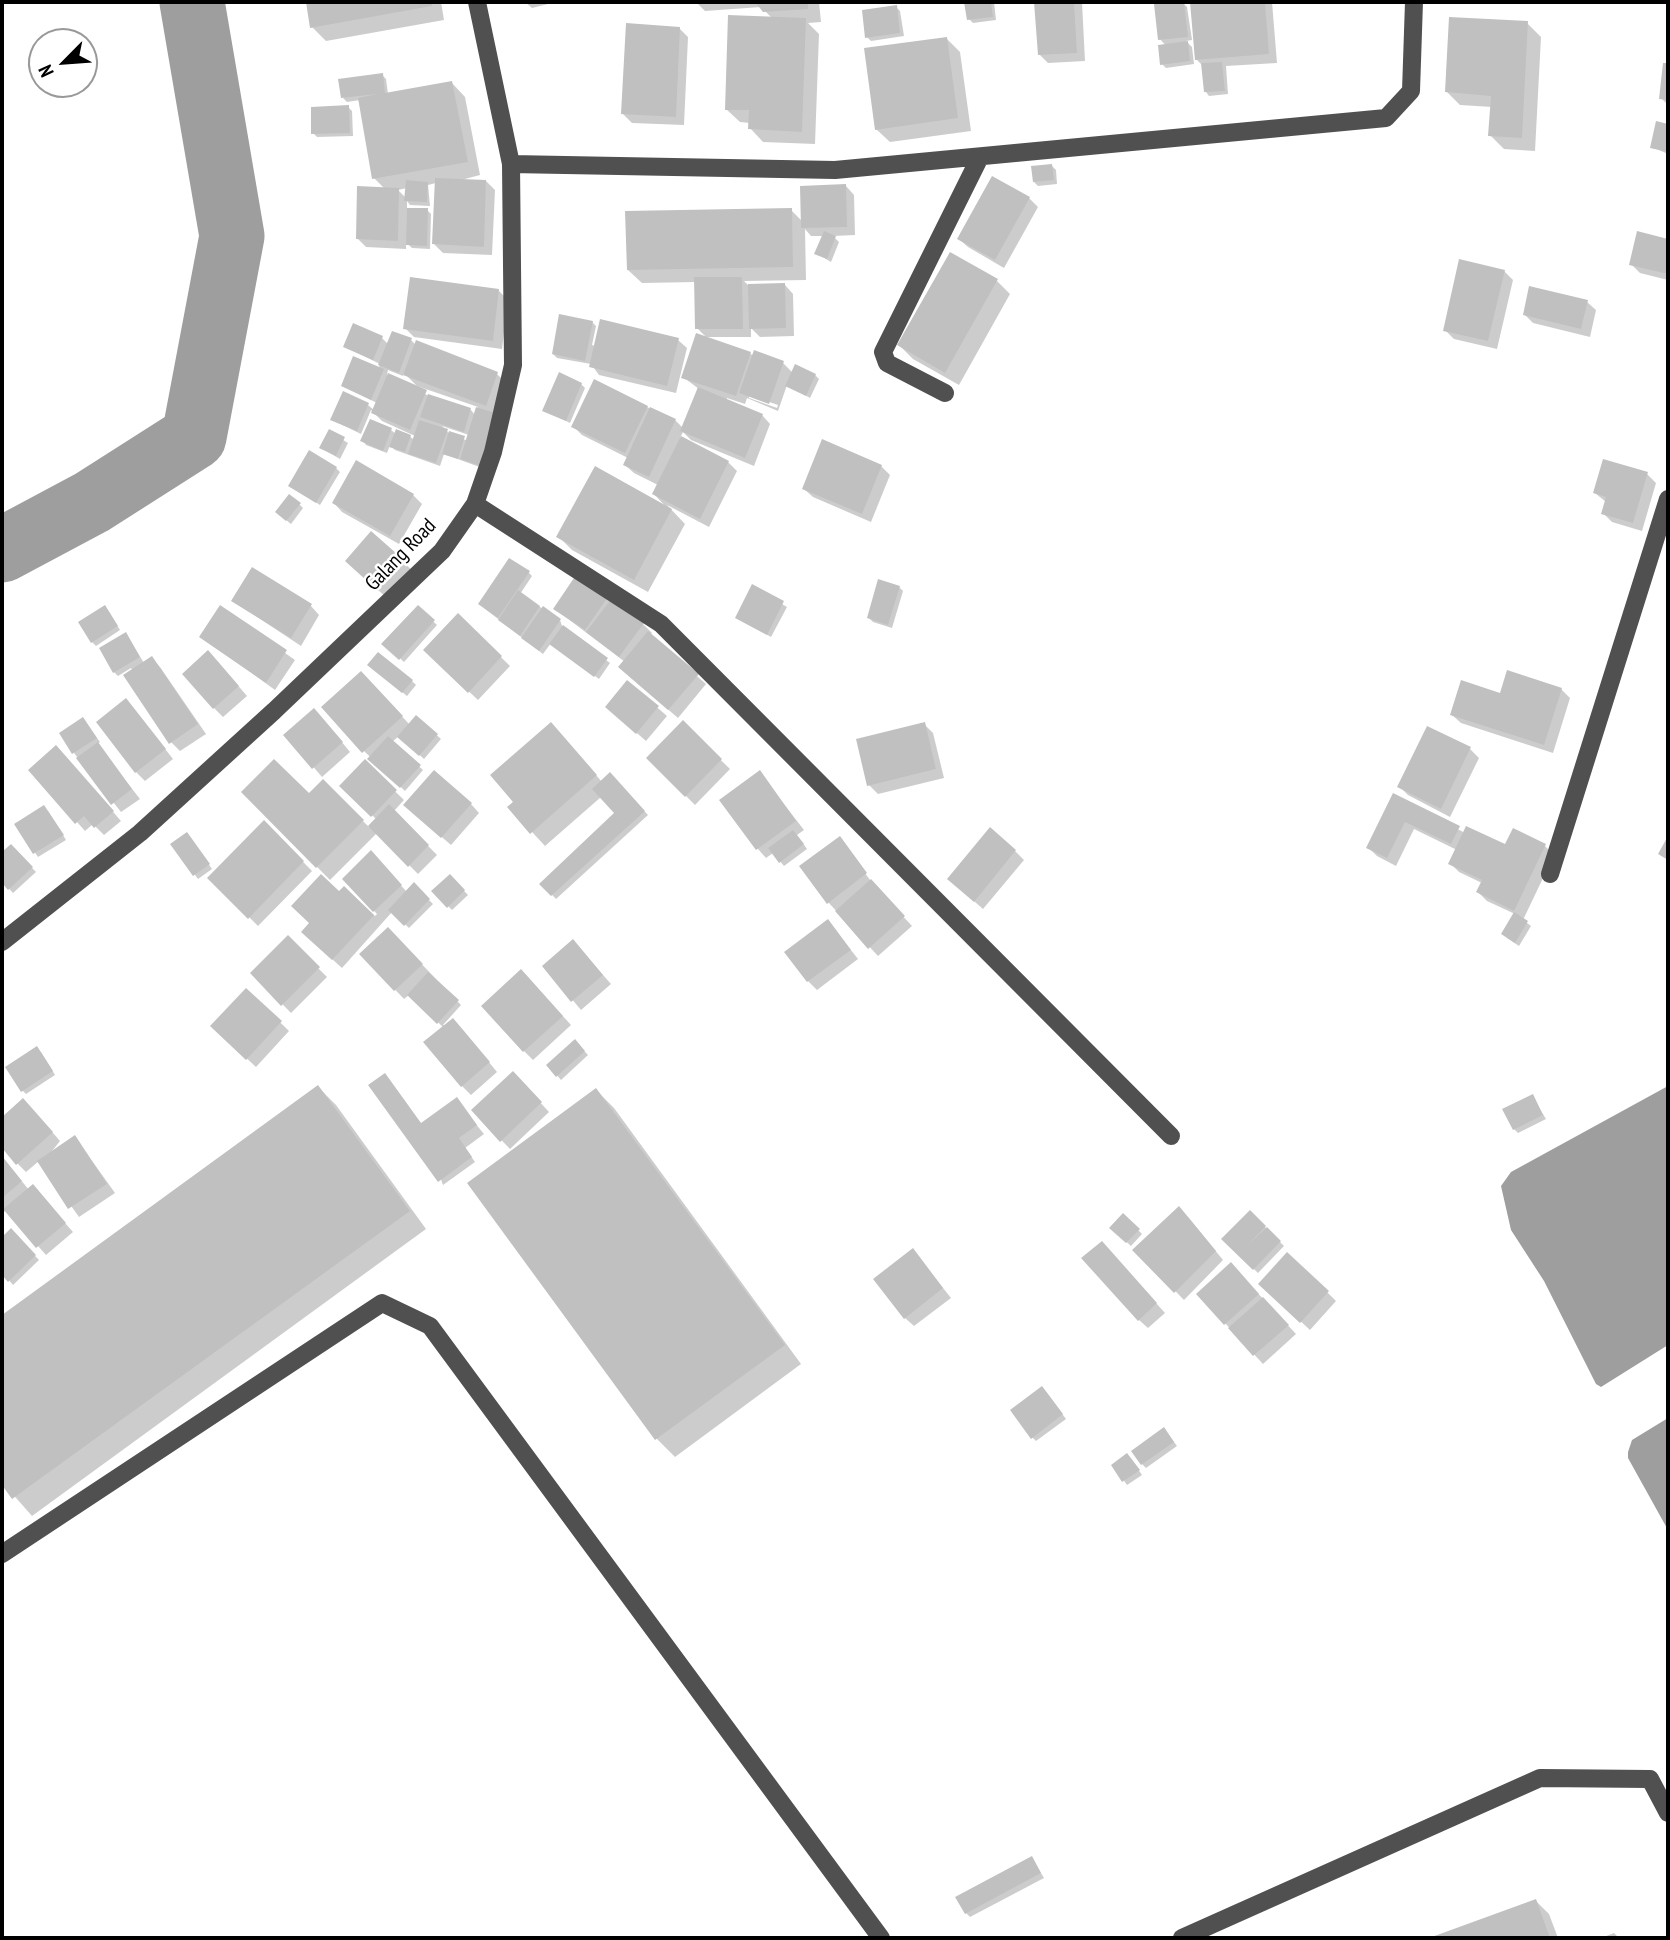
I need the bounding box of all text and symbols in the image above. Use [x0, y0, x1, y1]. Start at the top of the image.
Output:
north arrow [28, 28, 98, 98]
text: N [33, 61, 59, 81]
street label: Galang Road [360, 514, 442, 596]

